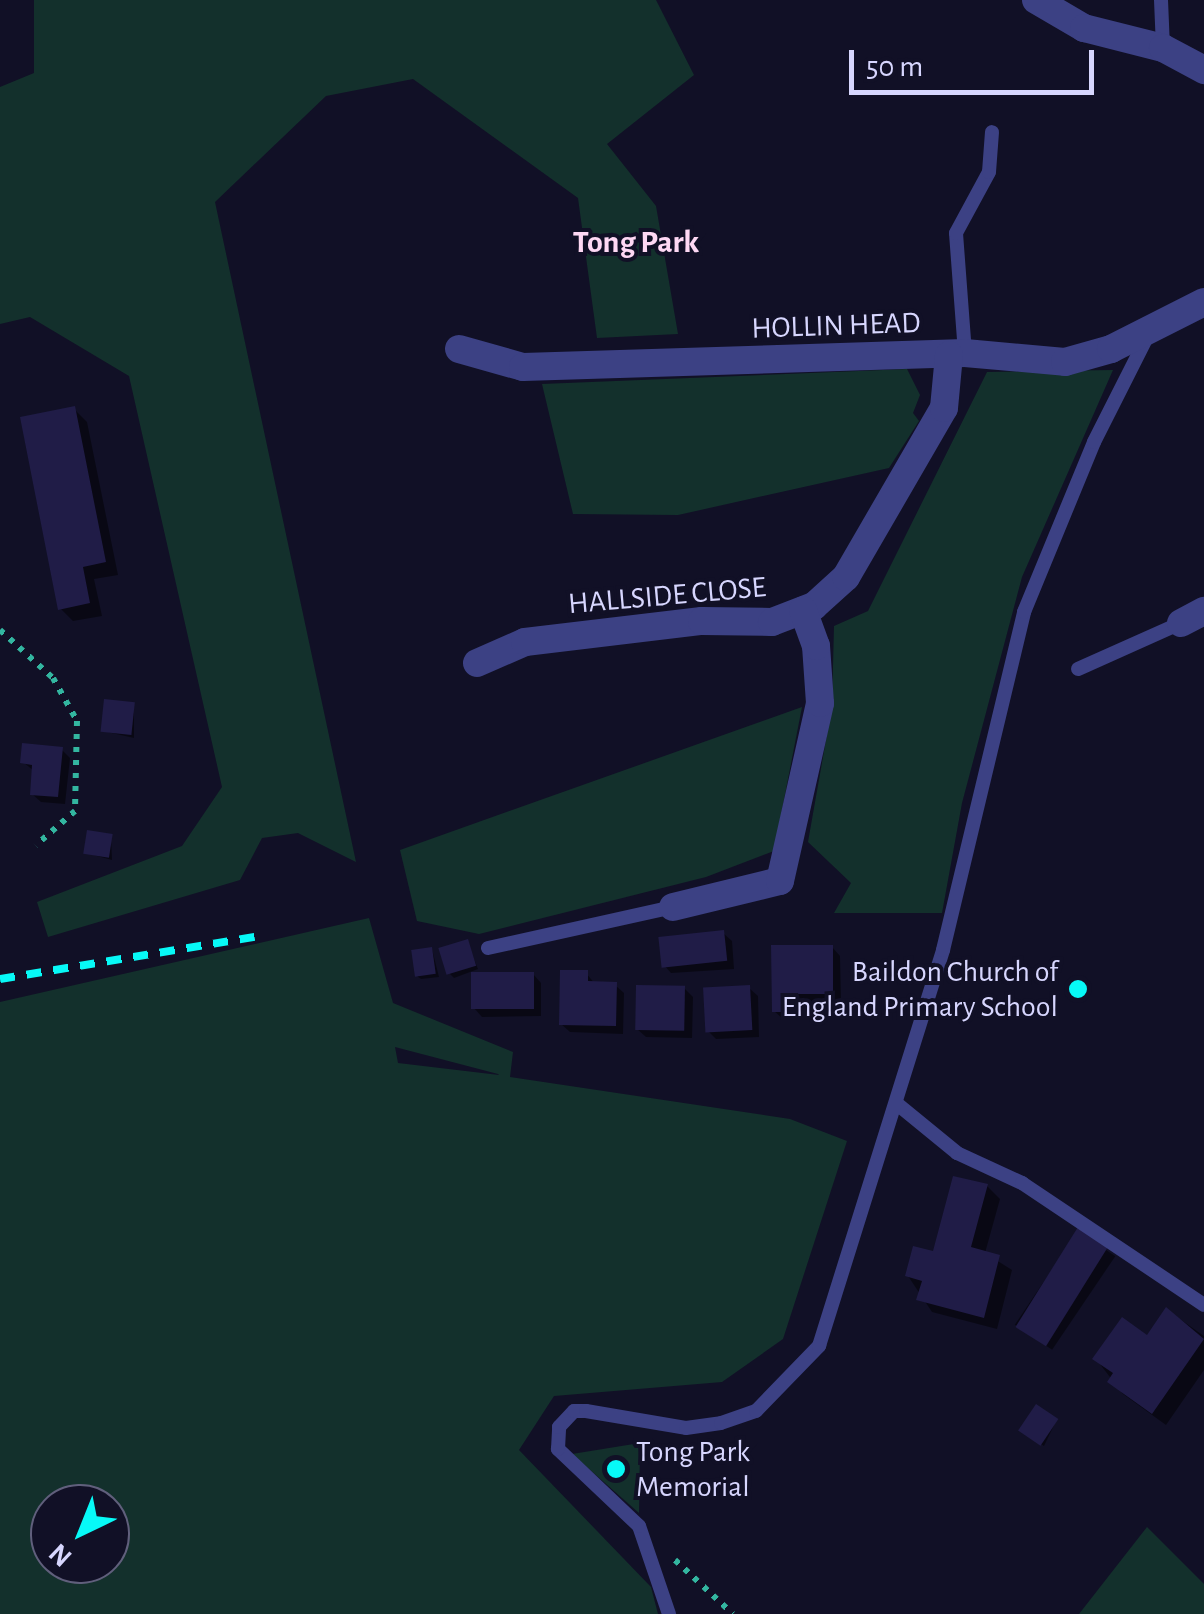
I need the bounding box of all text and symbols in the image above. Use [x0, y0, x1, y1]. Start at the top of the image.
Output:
scale bar [854, 30, 1099, 92]
text: 50 m [866, 52, 923, 82]
district label: Tong Park [573, 223, 699, 261]
street label: HOLLIN HEAD [751, 305, 921, 347]
street label: HALLSIDE CLOSE [567, 569, 767, 623]
place label: Baildon Church of England Primary School [782, 954, 1058, 1024]
marker: Baildon Church of England Primary School [1067, 978, 1089, 1000]
place label: Tong Park Memorial [636, 1434, 750, 1504]
marker: Tong Park Memorial [605, 1458, 627, 1480]
north arrow [30, 1484, 130, 1584]
text: N [44, 1538, 78, 1571]

